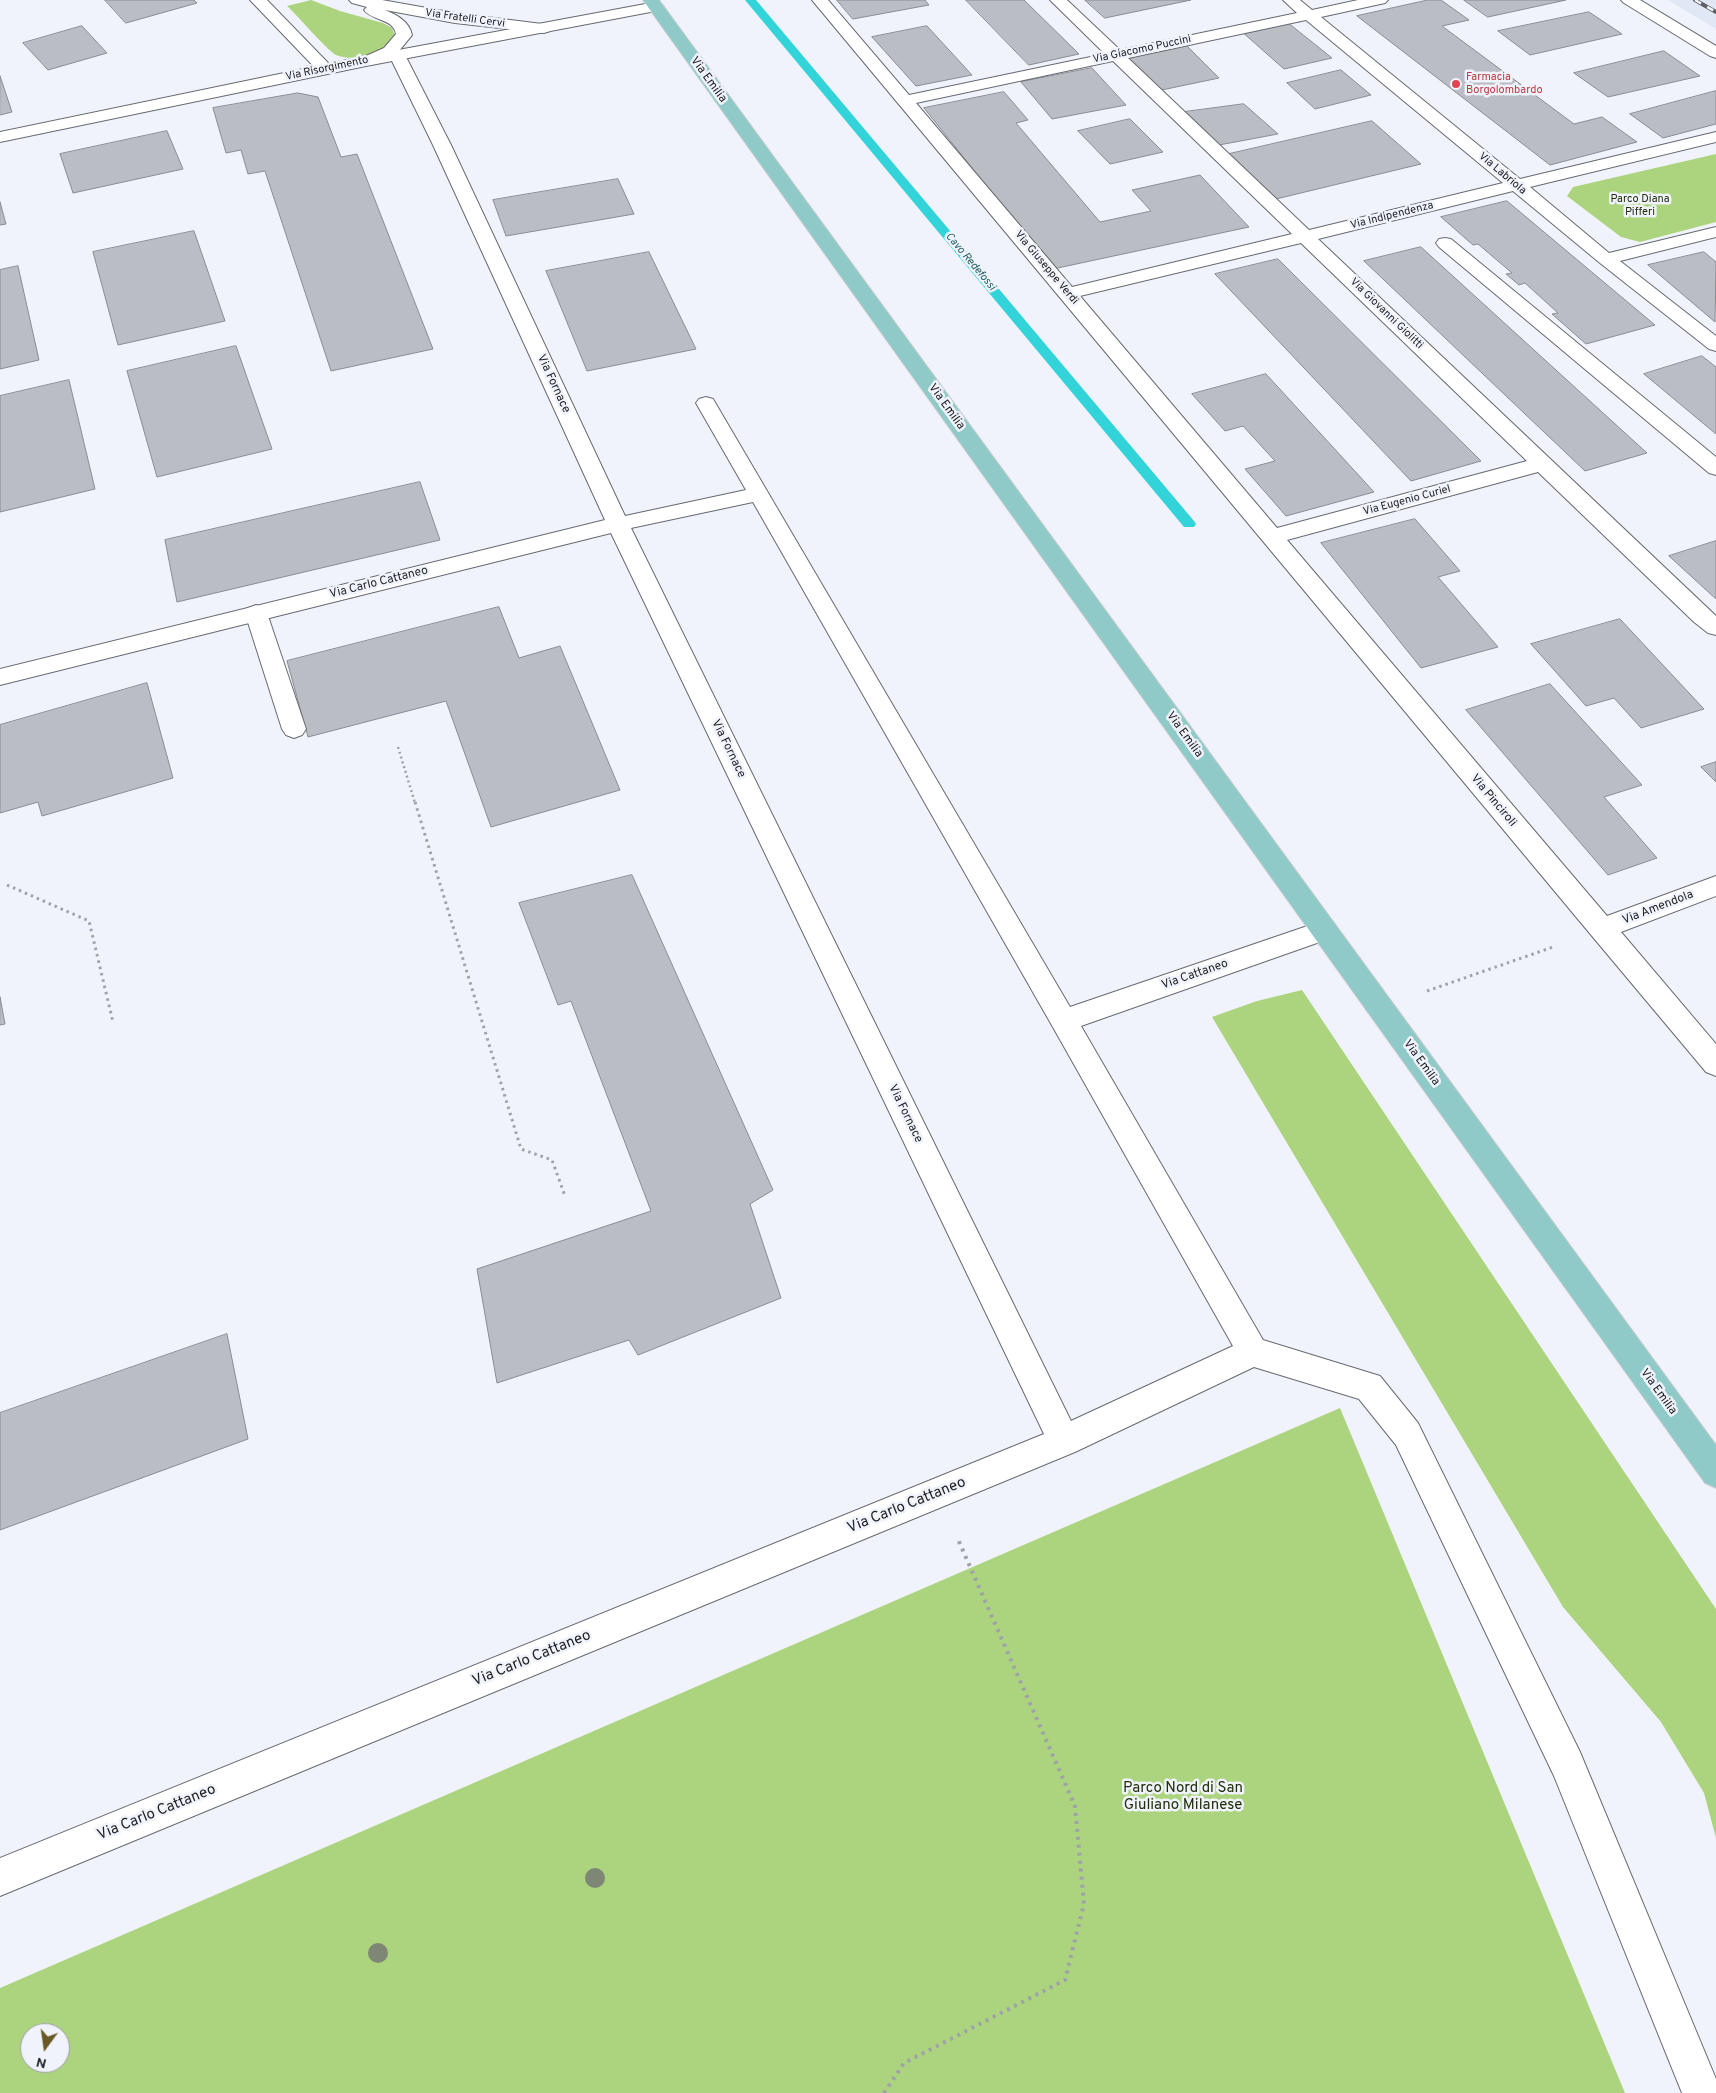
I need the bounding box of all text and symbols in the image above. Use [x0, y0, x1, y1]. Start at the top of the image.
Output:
street label: Via Fratelli Cervi [424, 7, 506, 31]
street label: Via Giacomo Puccini [1092, 33, 1192, 67]
street label: Via Risorgimento [284, 54, 370, 84]
street label: Via Emilia [687, 54, 729, 106]
place label: Farmacia Borgolombardo [1466, 71, 1543, 97]
marker: Farmacia Borgolombardo [1450, 78, 1462, 90]
street label: Via Labriola [1475, 150, 1529, 198]
park label: Parco Diana Pifferi [1610, 193, 1670, 219]
street label: Via Indipendenza [1349, 199, 1435, 233]
street label: Via Giuseppe Verdi [1011, 228, 1081, 308]
water label: Cavo Redefossi [942, 230, 998, 294]
street label: Via Giovanni Giolitti [1347, 276, 1425, 352]
street label: Via Fornace [533, 352, 573, 416]
street label: Via Emilia [925, 381, 967, 433]
street label: Via Eugenio Curiel [1362, 483, 1452, 519]
street label: Via Carlo Cattaneo [328, 564, 430, 602]
street label: Via Emilia [1163, 709, 1205, 761]
street label: Via Fornace [708, 718, 748, 780]
street label: Via Pinciroli [1467, 772, 1519, 830]
street label: Via Amendola [1620, 888, 1696, 928]
street label: Via Cattaneo [1160, 957, 1230, 993]
street label: Via Emilia [1400, 1037, 1442, 1089]
street label: Via Fornace [885, 1083, 925, 1145]
street label: Via Emilia [1637, 1366, 1679, 1418]
street label: Via Carlo Cattaneo [845, 1474, 969, 1538]
street label: Via Carlo Cattaneo [470, 1627, 594, 1691]
park label: Parco Nord di San Giuliano Milanese [1123, 1780, 1243, 1815]
street label: Via Carlo Cattaneo [95, 1781, 219, 1845]
north arrow [20, 2023, 70, 2073]
text: N [35, 2053, 48, 2072]

